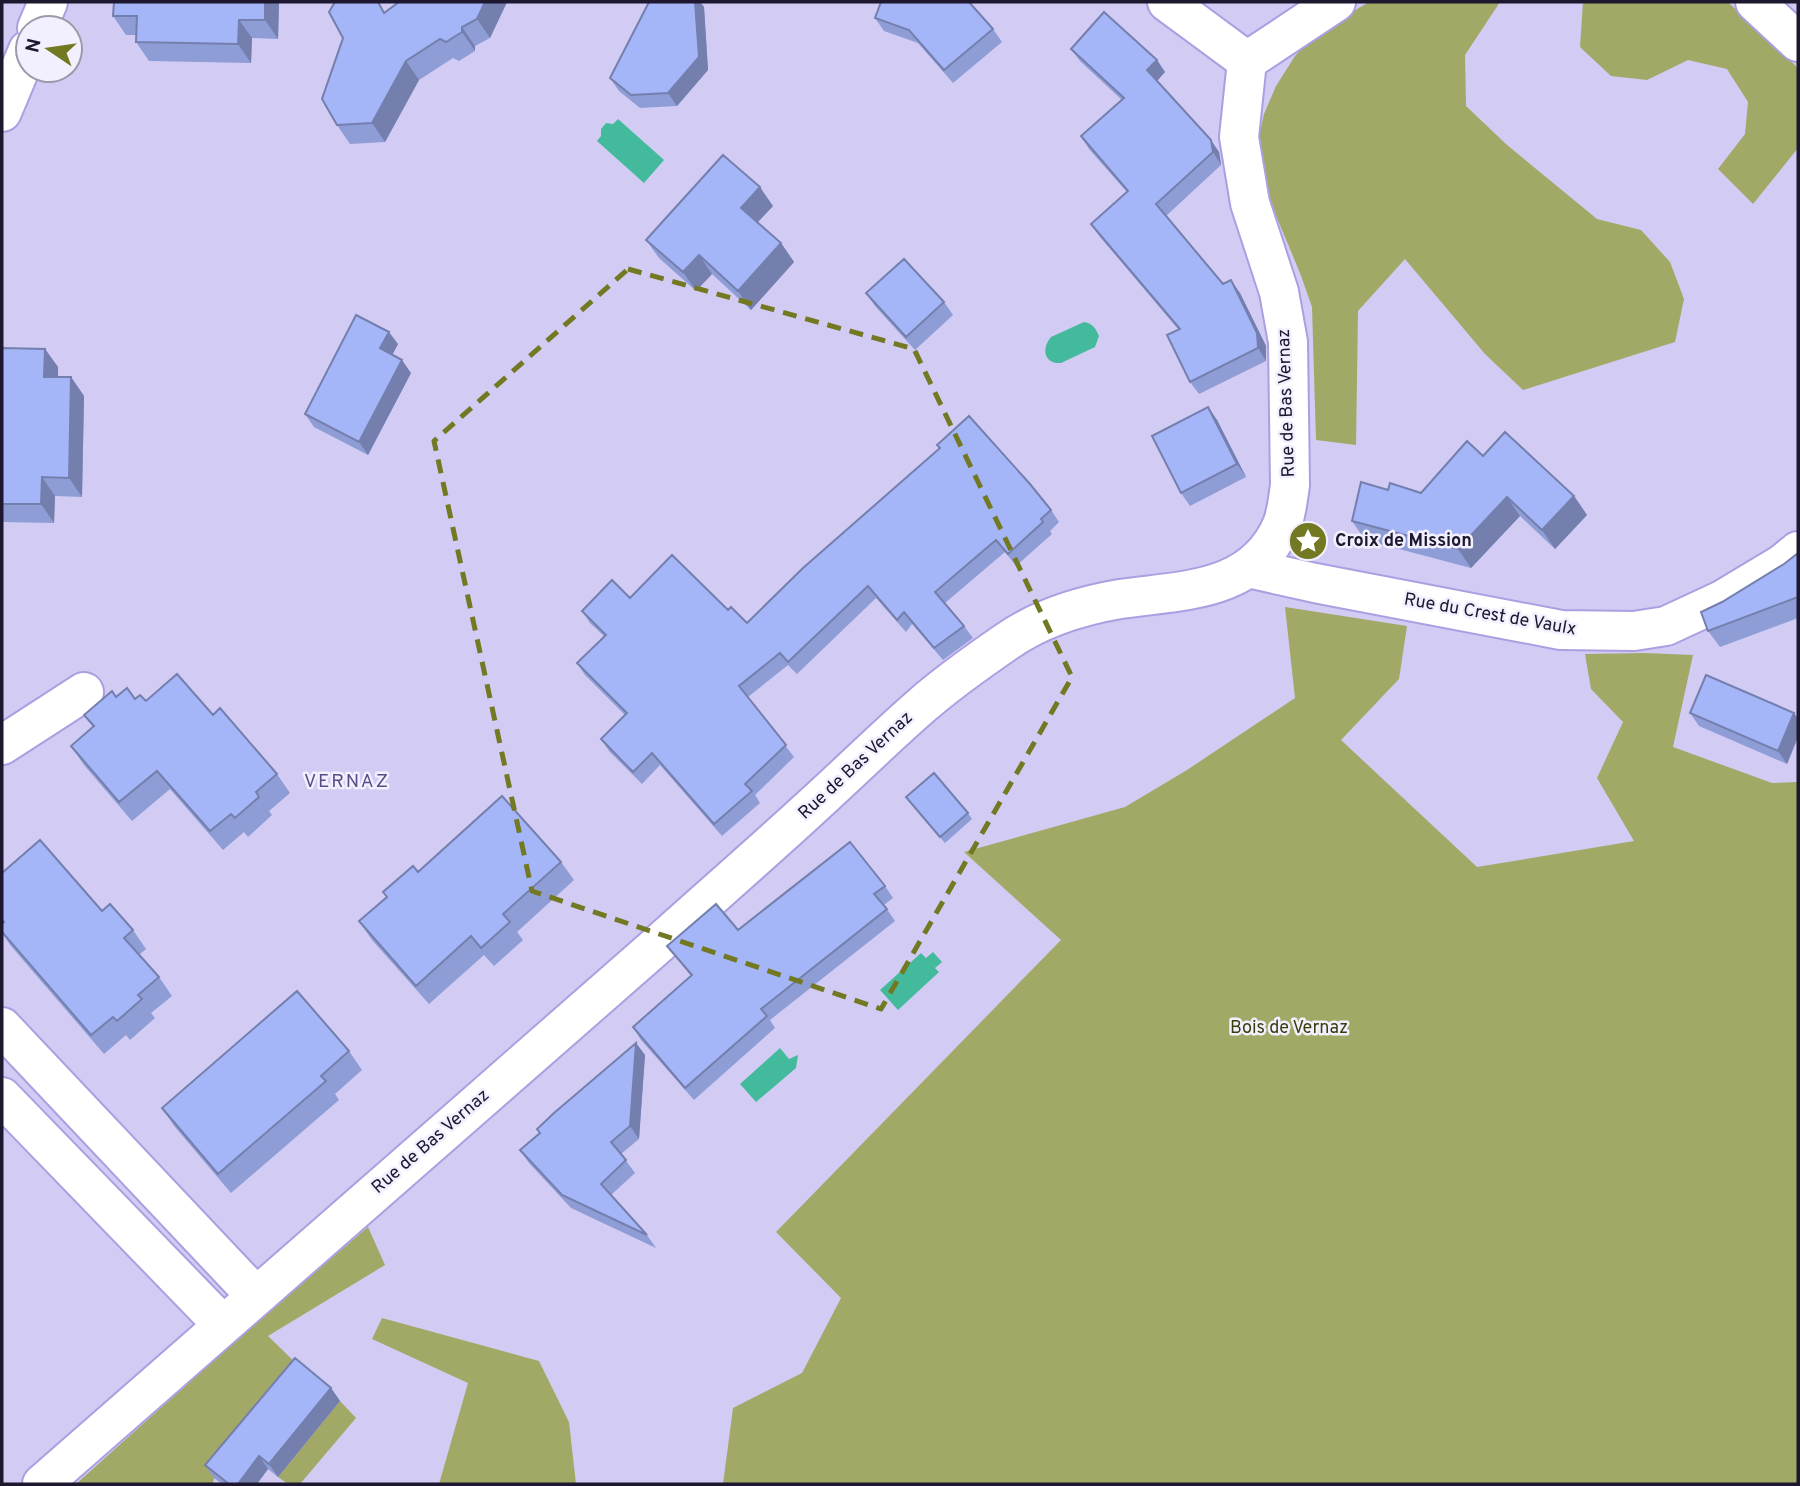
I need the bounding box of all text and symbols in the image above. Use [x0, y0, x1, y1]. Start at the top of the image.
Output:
north arrow [14, 14, 84, 84]
text: N [21, 36, 48, 55]
street label: Rue de Bas Vernaz [1273, 328, 1301, 478]
place icon: Croix de Mission [1287, 520, 1329, 562]
place label: Croix de Mission [1335, 530, 1472, 553]
street label: Rue du Crest de Vaulx [1402, 589, 1578, 641]
street label: Rue de Bas Vernaz [794, 707, 918, 825]
district label: VERNAZ [304, 770, 390, 794]
park label: Bois de Vernaz [1230, 1017, 1348, 1040]
street label: Rue de Bas Vernaz [367, 1085, 495, 1199]

